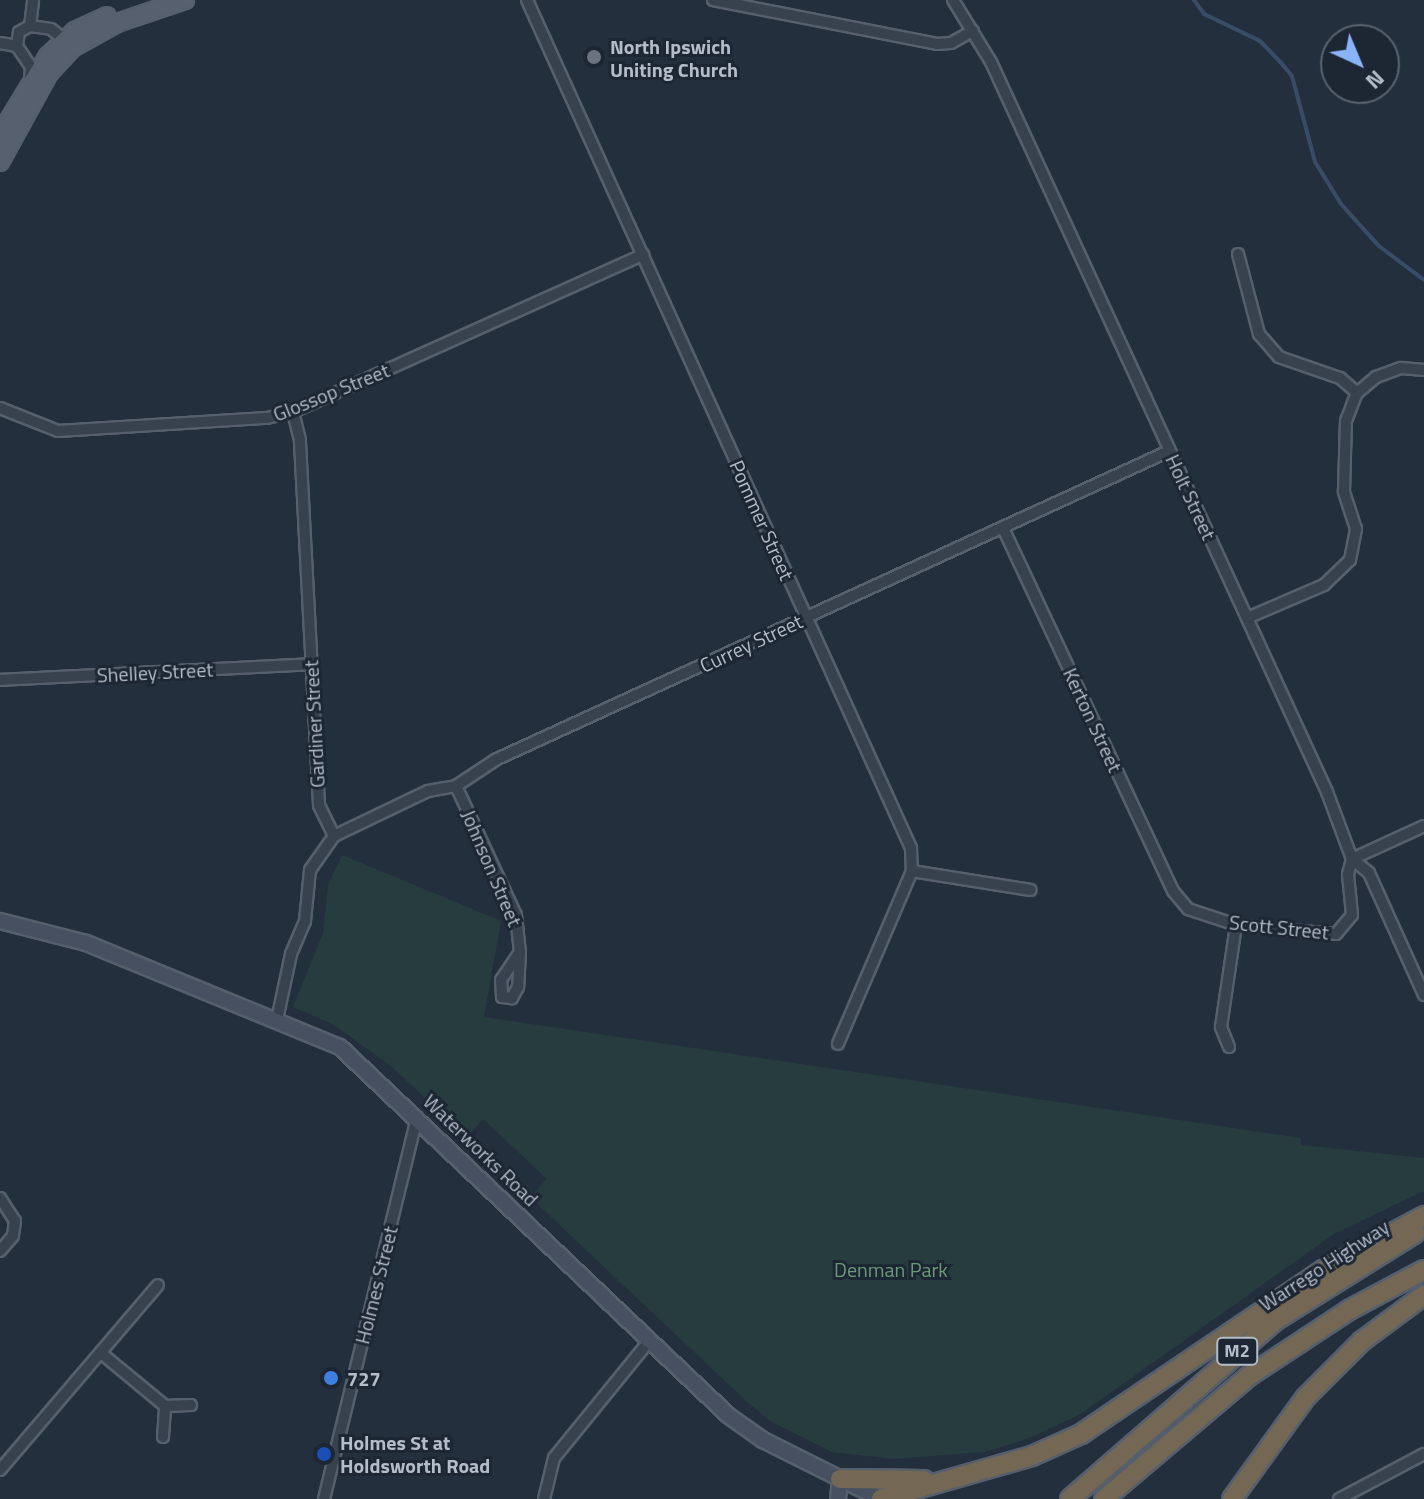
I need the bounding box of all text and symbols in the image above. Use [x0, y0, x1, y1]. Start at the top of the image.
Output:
north arrow [1320, 24, 1400, 104]
place label: North Ipswich Uniting Church [610, 34, 738, 81]
marker: North Ipswich Uniting Church [585, 48, 603, 66]
text: N [1358, 62, 1393, 97]
street label: Glossop Street [269, 358, 393, 426]
street label: Holt Street [1161, 450, 1221, 544]
street label: Pommer Street [725, 456, 799, 584]
street label: Currey Street [696, 609, 806, 677]
street label: Shelley Street [96, 657, 214, 687]
street label: Gardiner Street [299, 660, 329, 788]
street label: Kerton Street [1058, 664, 1128, 776]
street label: Johnson Street [457, 806, 527, 930]
street label: Scott Street [1228, 910, 1330, 944]
street label: Waterworks Road [418, 1089, 544, 1211]
street label: Warrego Highway [1255, 1214, 1393, 1316]
street label: Holmes Street [350, 1224, 402, 1346]
park label: Denman Park [834, 1257, 948, 1281]
road number: M2 [1215, 1337, 1259, 1365]
place label: 727 [347, 1366, 381, 1390]
marker: 727 [322, 1369, 340, 1387]
place label: Holmes St at Holdsworth Road [340, 1430, 490, 1477]
marker: Holmes St at Holdsworth Road [315, 1445, 333, 1463]

